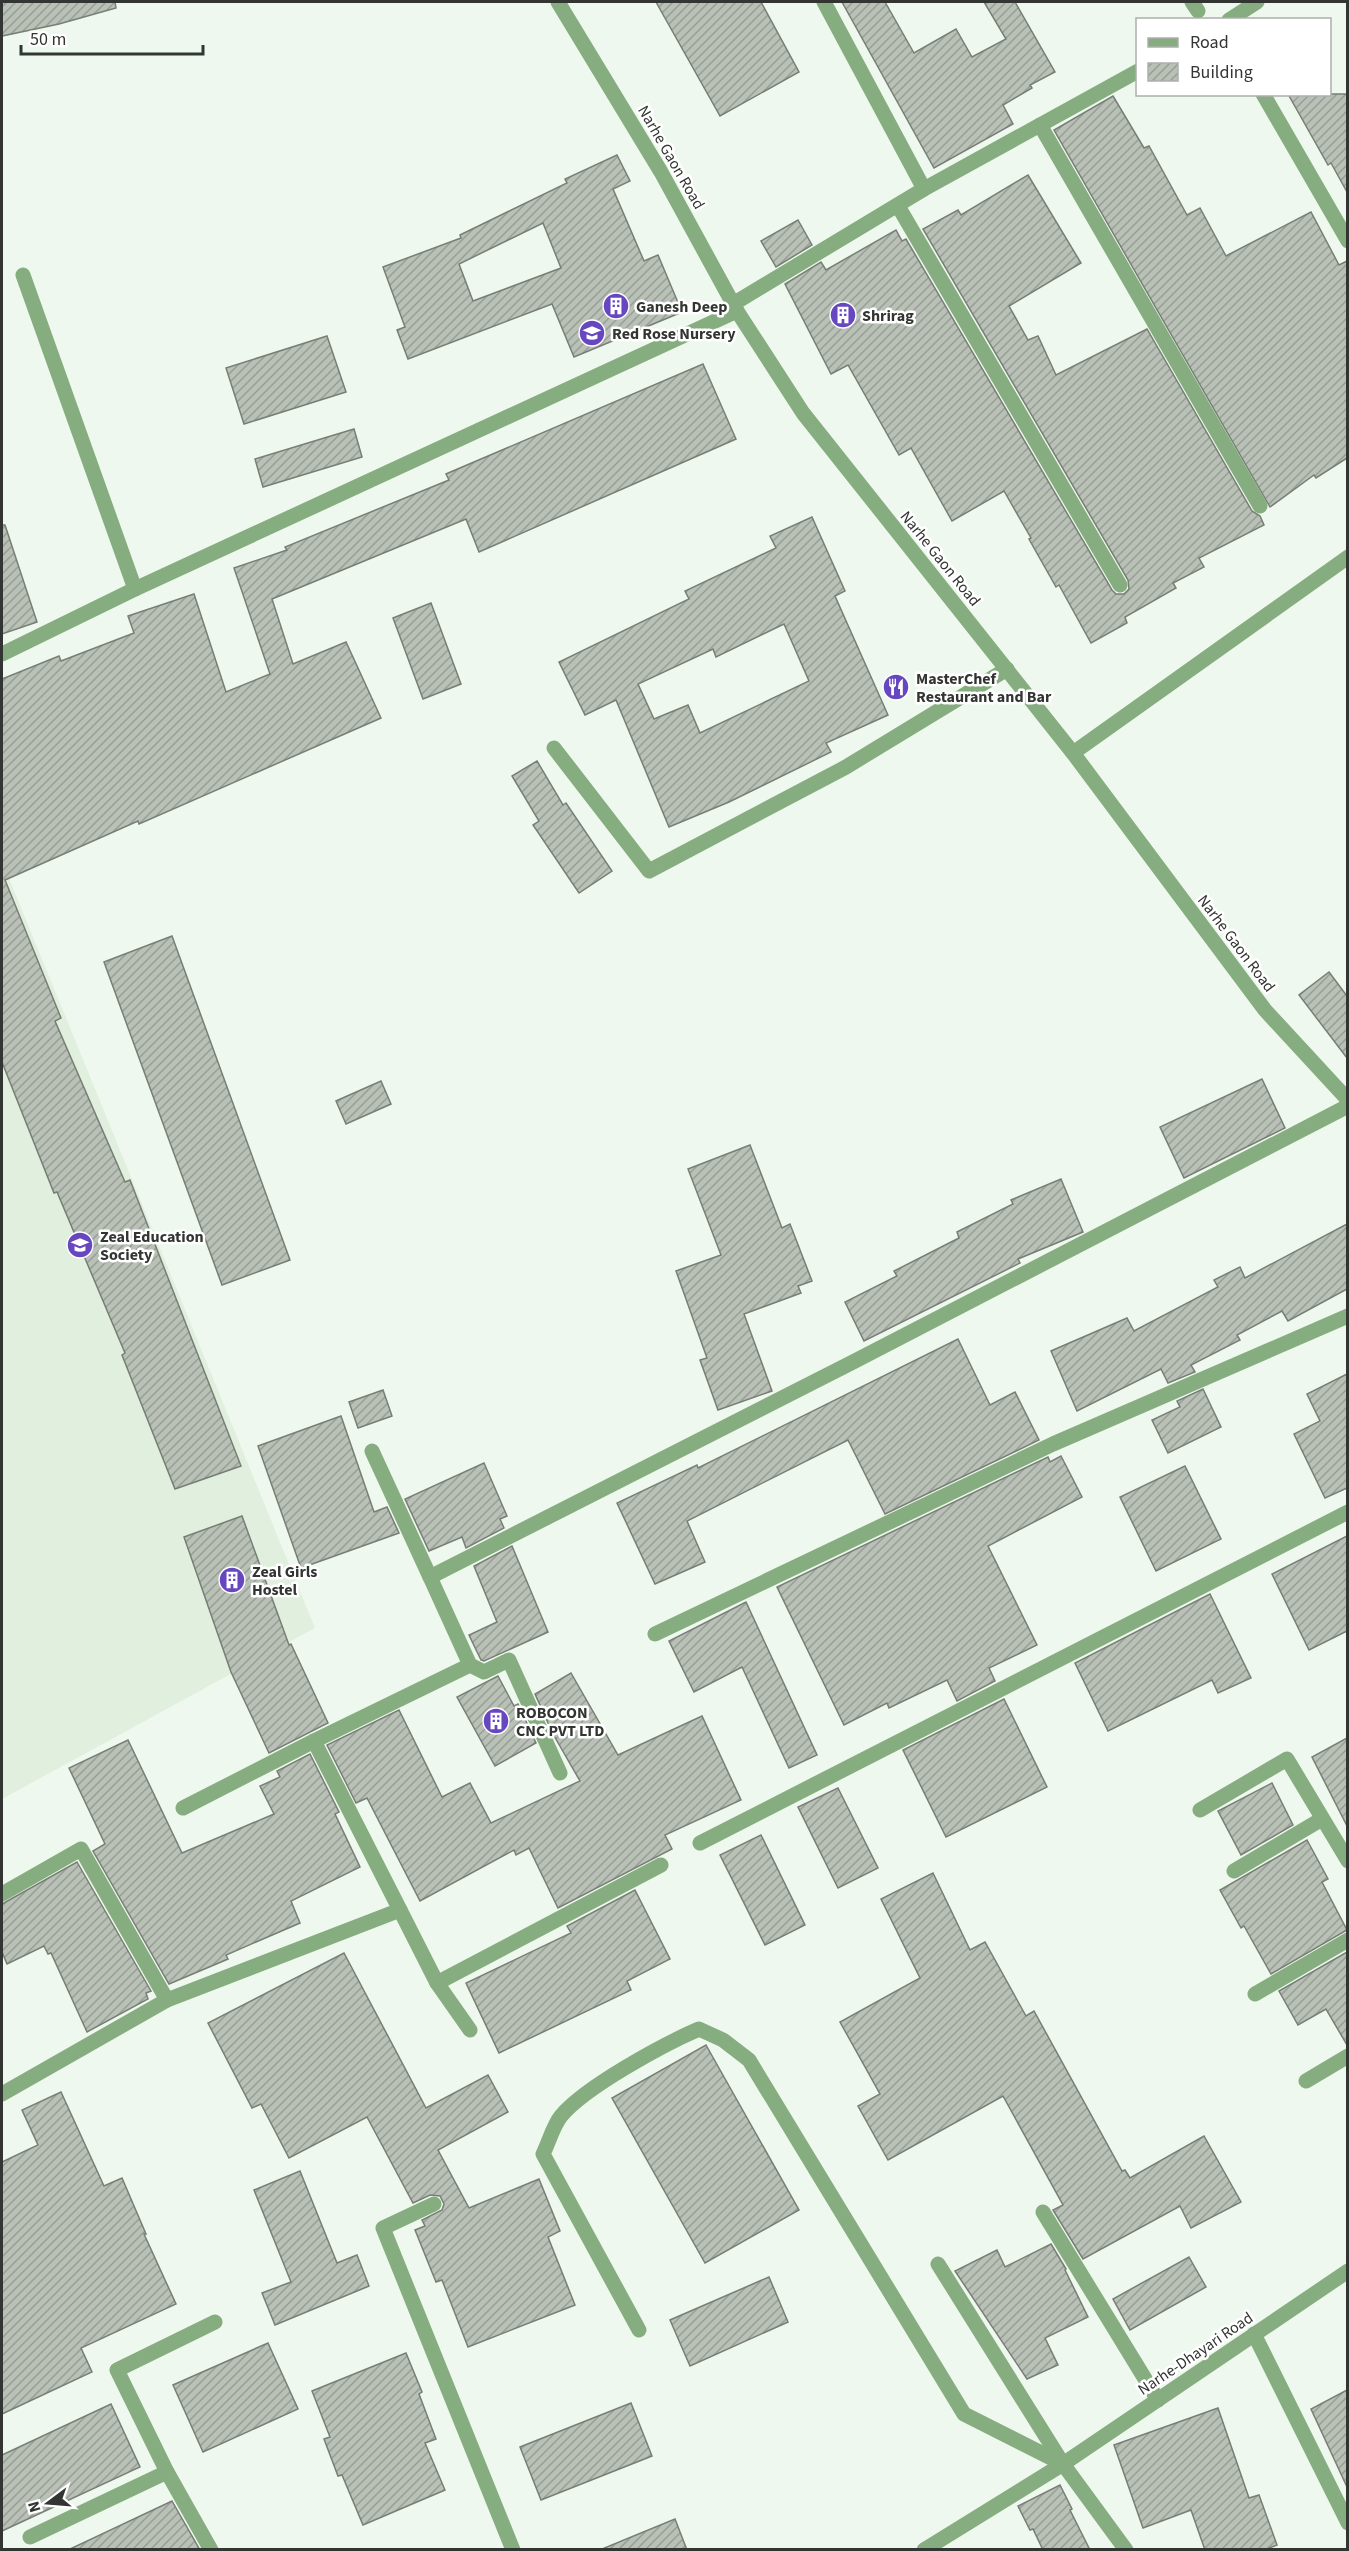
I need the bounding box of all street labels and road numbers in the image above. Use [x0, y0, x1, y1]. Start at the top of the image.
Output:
street label: Narhe Gaon Road [632, 101, 710, 214]
street label: Narhe Gaon Road [895, 506, 985, 611]
street label: Narhe Gaon Road [1192, 890, 1280, 997]
street label: Narhe-Dhayari Road [1134, 2307, 1258, 2401]

